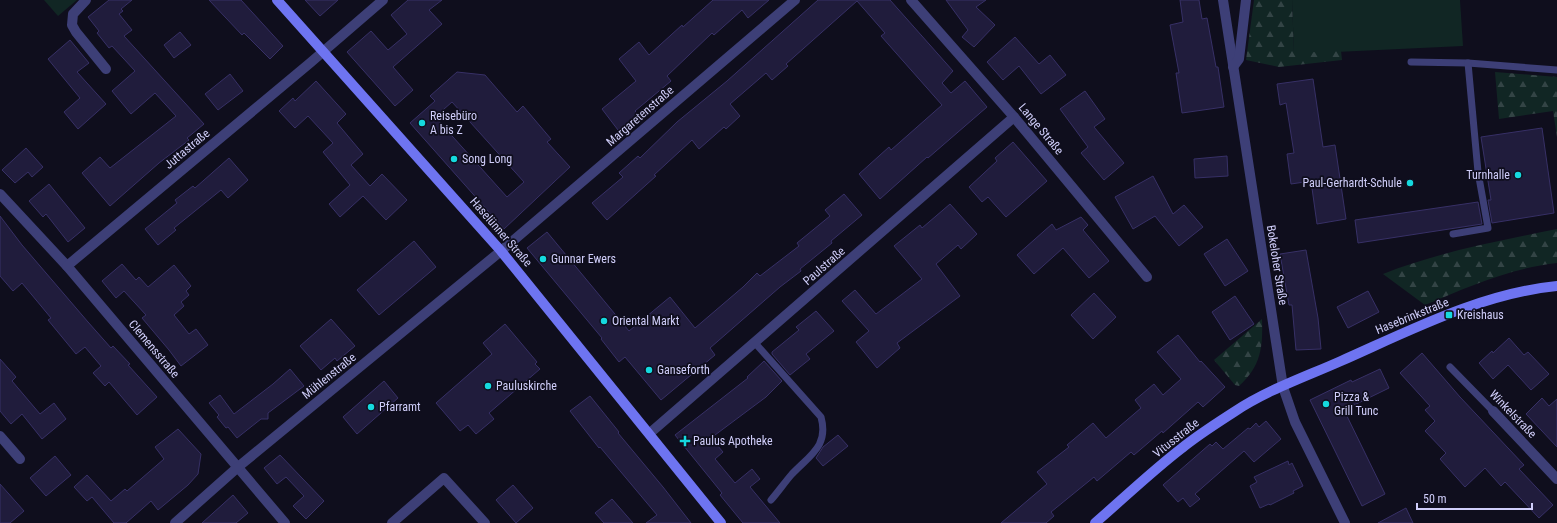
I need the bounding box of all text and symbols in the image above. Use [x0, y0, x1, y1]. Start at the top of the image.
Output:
street label: Margaretenstraße [604, 83, 677, 149]
street label: Lange Straße [1016, 101, 1067, 158]
place label: Reisebüro A bis Z [430, 109, 477, 137]
marker: Reisebüro A bis Z [417, 118, 427, 128]
street label: Juttastraße [162, 126, 213, 172]
place label: Song Long [462, 152, 512, 166]
marker: Song Long [449, 154, 459, 164]
place label: Turnhalle [1466, 168, 1510, 182]
marker: Turnhalle [1513, 170, 1523, 180]
place label: Paul-Gerhardt-Schule [1302, 176, 1402, 190]
marker: Paul-Gerhardt-Schule [1405, 178, 1415, 188]
street label: Haselünner Straße [467, 194, 535, 270]
street label: Bokeloher Straße [1264, 224, 1290, 306]
street label: Paulstraße [800, 244, 848, 288]
place label: Gunnar Ewers [551, 252, 616, 266]
marker: Gunnar Ewers [538, 254, 548, 264]
street label: Hasebrinkstraße [1373, 295, 1451, 337]
place label: Kreishaus [1457, 308, 1504, 322]
marker: Kreishaus [1444, 310, 1454, 320]
place label: Oriental Markt [612, 314, 680, 328]
marker: Oriental Markt [599, 316, 609, 326]
street label: Clemensstraße [126, 317, 182, 381]
street label: Mühlenstraße [299, 350, 359, 402]
place label: Ganseforth [657, 363, 710, 377]
marker: Ganseforth [644, 365, 654, 375]
place label: Pauluskirche [496, 379, 557, 393]
marker: Pauluskirche [483, 381, 493, 391]
street label: Winkelstraße [1487, 387, 1540, 441]
place label: Pizza & Grill Tunc [1334, 390, 1379, 418]
marker: Pizza & Grill Tunc [1321, 399, 1331, 409]
place label: Pfarramt [379, 400, 421, 414]
marker: Pfarramt [366, 402, 376, 412]
street label: Vitusstraße [1150, 416, 1202, 460]
place label: Paulus Apotheke [693, 434, 773, 448]
marker: Paulus Apotheke [680, 436, 690, 446]
scale bar [1417, 485, 1532, 511]
text: 50 m [1423, 492, 1447, 506]

